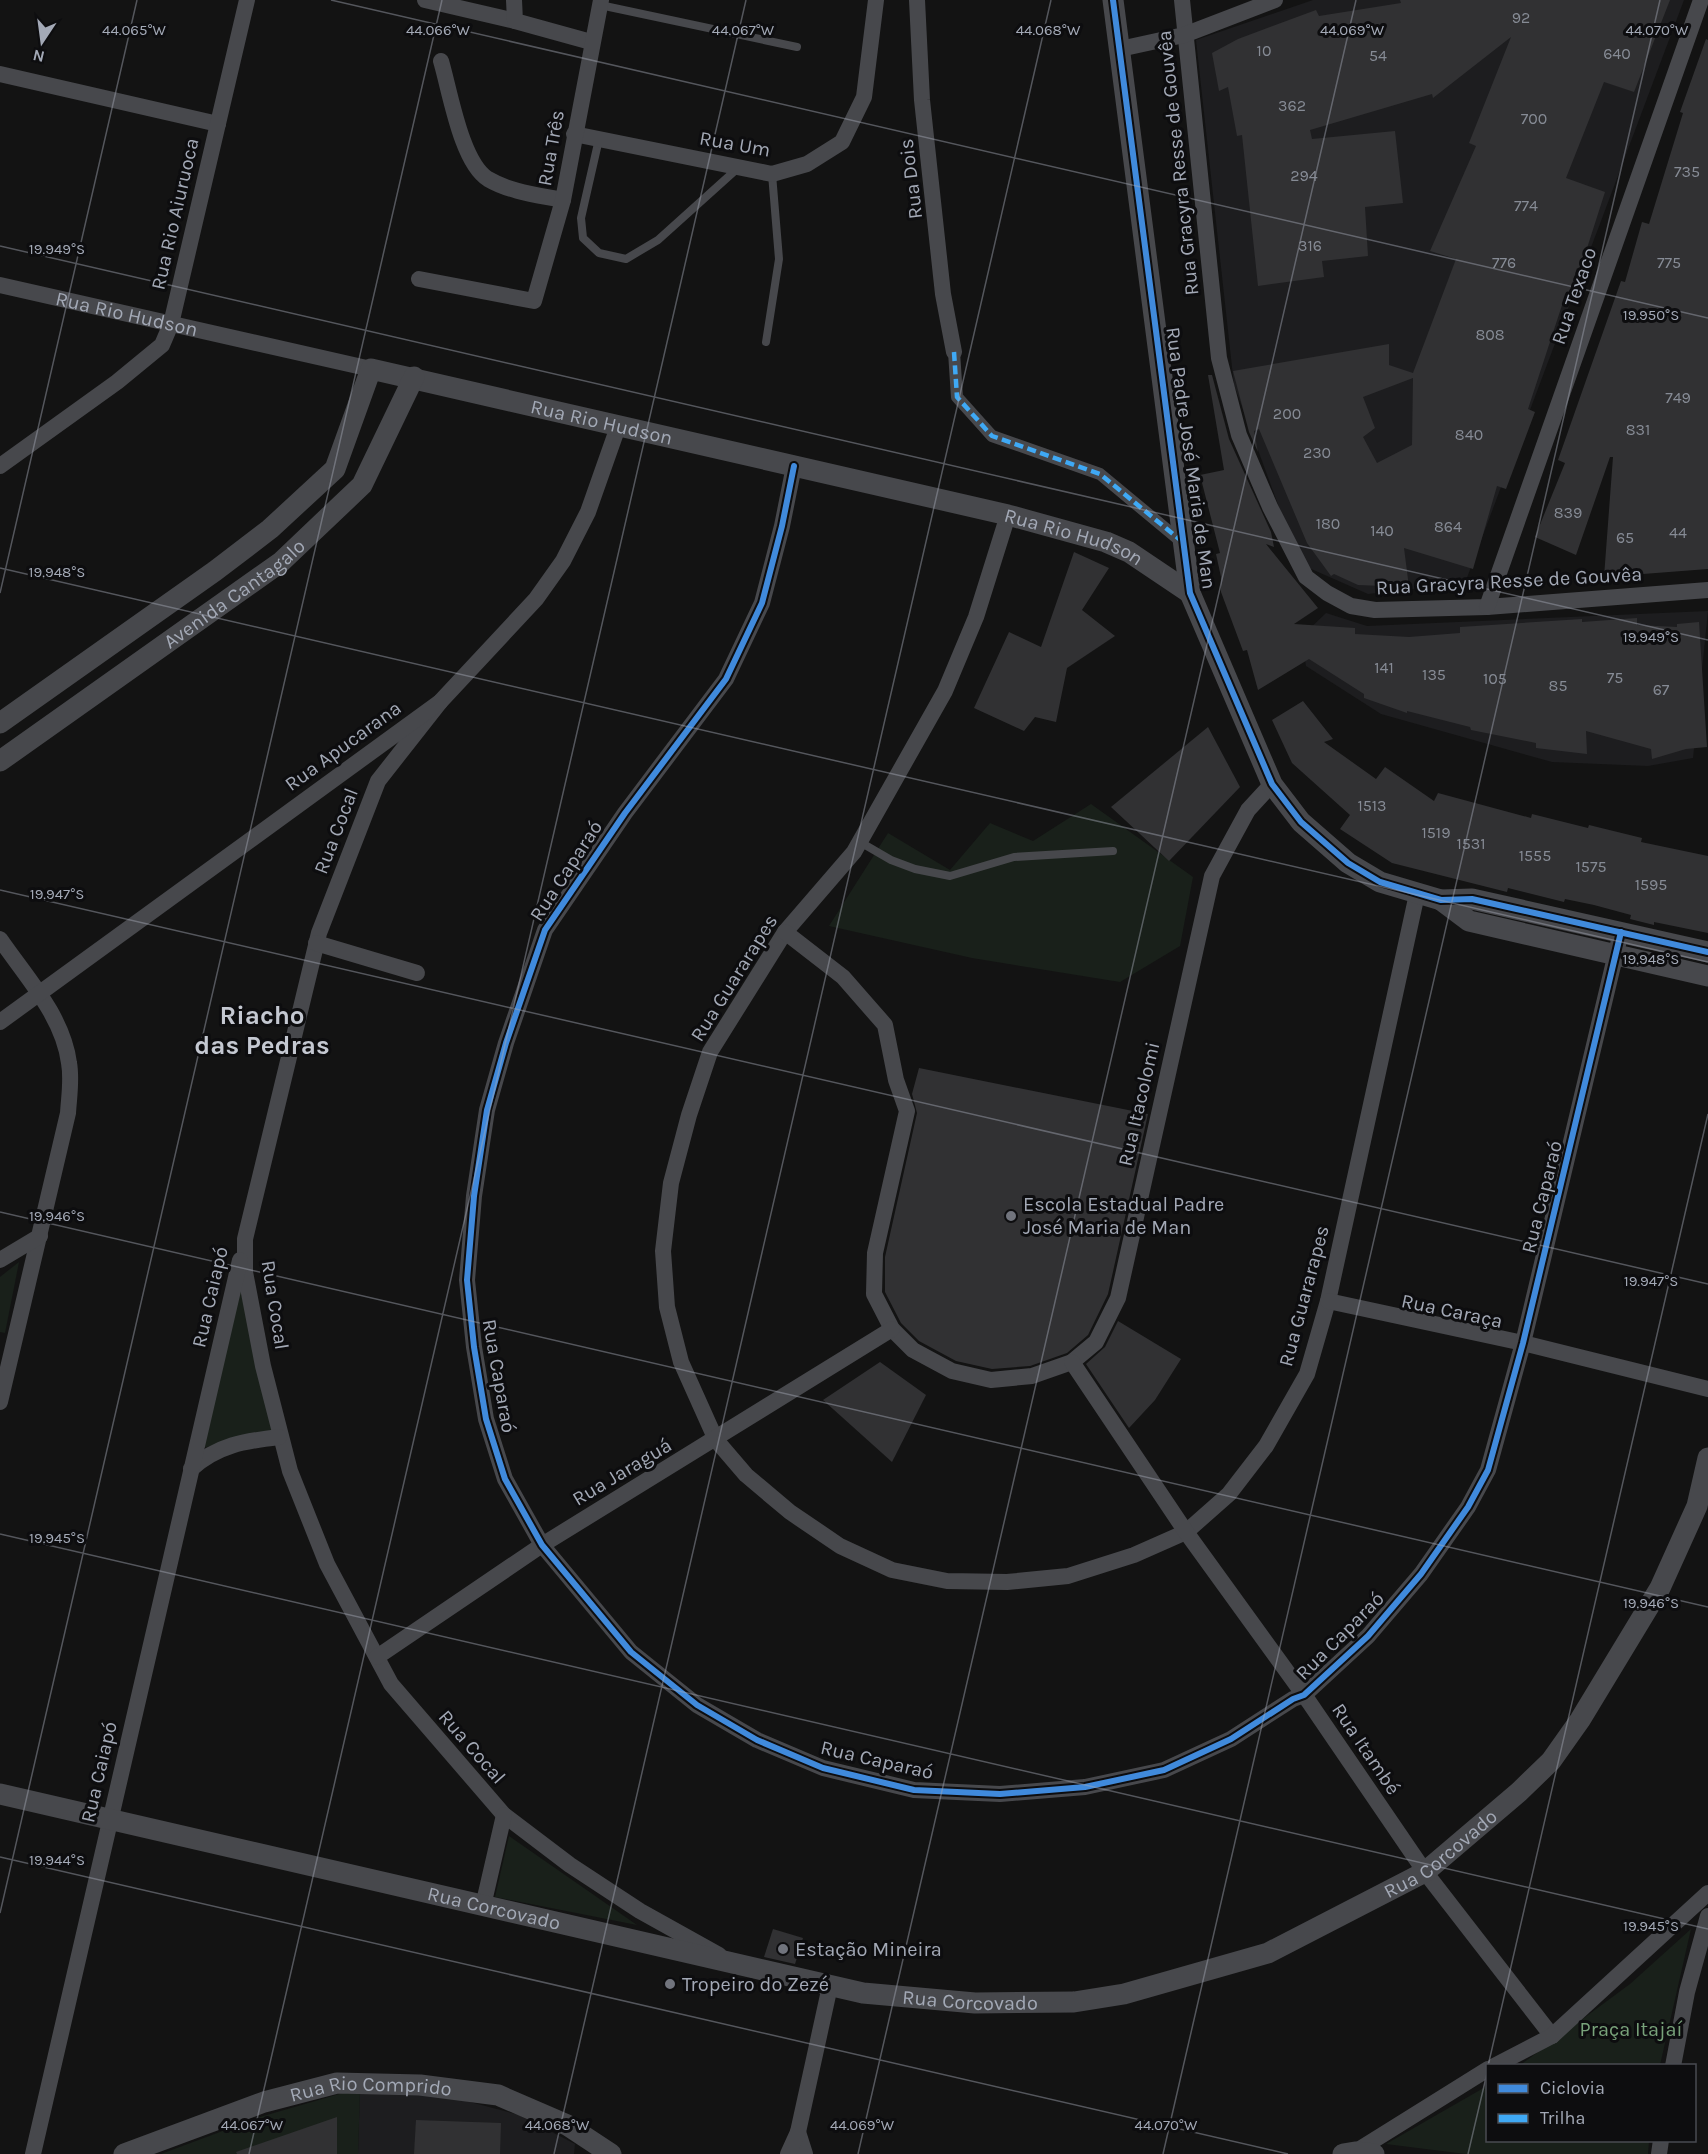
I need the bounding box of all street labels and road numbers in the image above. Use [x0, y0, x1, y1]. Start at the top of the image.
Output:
street label: Rua Gracyra Resse de Gouvêa [1153, 29, 1203, 297]
street label: Rua Três [533, 108, 569, 188]
street label: Rua Um [698, 126, 772, 162]
street label: Rua Rio Aiuruoca [146, 136, 204, 292]
street label: Rua Dois [895, 138, 927, 220]
street label: Rua Texaco [1547, 244, 1601, 348]
street label: Rua Rio Hudson [54, 286, 200, 341]
street label: Rua Padre José Maria de Man [1161, 325, 1221, 591]
street label: Rua Rio Hudson [529, 394, 675, 449]
street label: Rua Rio Hudson [1002, 503, 1148, 570]
street label: Avenida Cantagalo [159, 534, 310, 653]
street label: Rua Gracyra Resse de Gouvêa [1375, 563, 1643, 599]
street label: Rua Apucarana [280, 696, 406, 796]
street label: Rua Cocal [309, 785, 363, 877]
street label: Rua Caparaó [525, 816, 607, 926]
street label: Rua Guararapes [686, 910, 782, 1046]
street label: Rua Itacolomi [1114, 1040, 1164, 1168]
street label: Rua Caparaó [1517, 1138, 1567, 1256]
street label: Rua Guararapes [1274, 1223, 1334, 1369]
street label: Rua Caiapó [187, 1244, 233, 1350]
street label: Rua Cocal [257, 1259, 293, 1351]
street label: Rua Caraça [1399, 1289, 1505, 1333]
street label: Rua Caparaó [478, 1317, 520, 1435]
street label: Rua Jaraguá [568, 1433, 676, 1511]
street label: Rua Caparaó [1291, 1587, 1389, 1685]
street label: Rua Itambé [1327, 1699, 1405, 1799]
street label: Rua Cocal [434, 1705, 510, 1789]
street label: Rua Caiapó [76, 1719, 122, 1825]
street label: Rua Caparaó [818, 1736, 936, 1784]
street label: Rua Corcovado [1380, 1804, 1502, 1903]
street label: Rua Corcovado [425, 1881, 563, 1934]
street label: Rua Corcovado [901, 1985, 1038, 2015]
street label: Rua Rio Comprido [287, 2071, 453, 2106]

